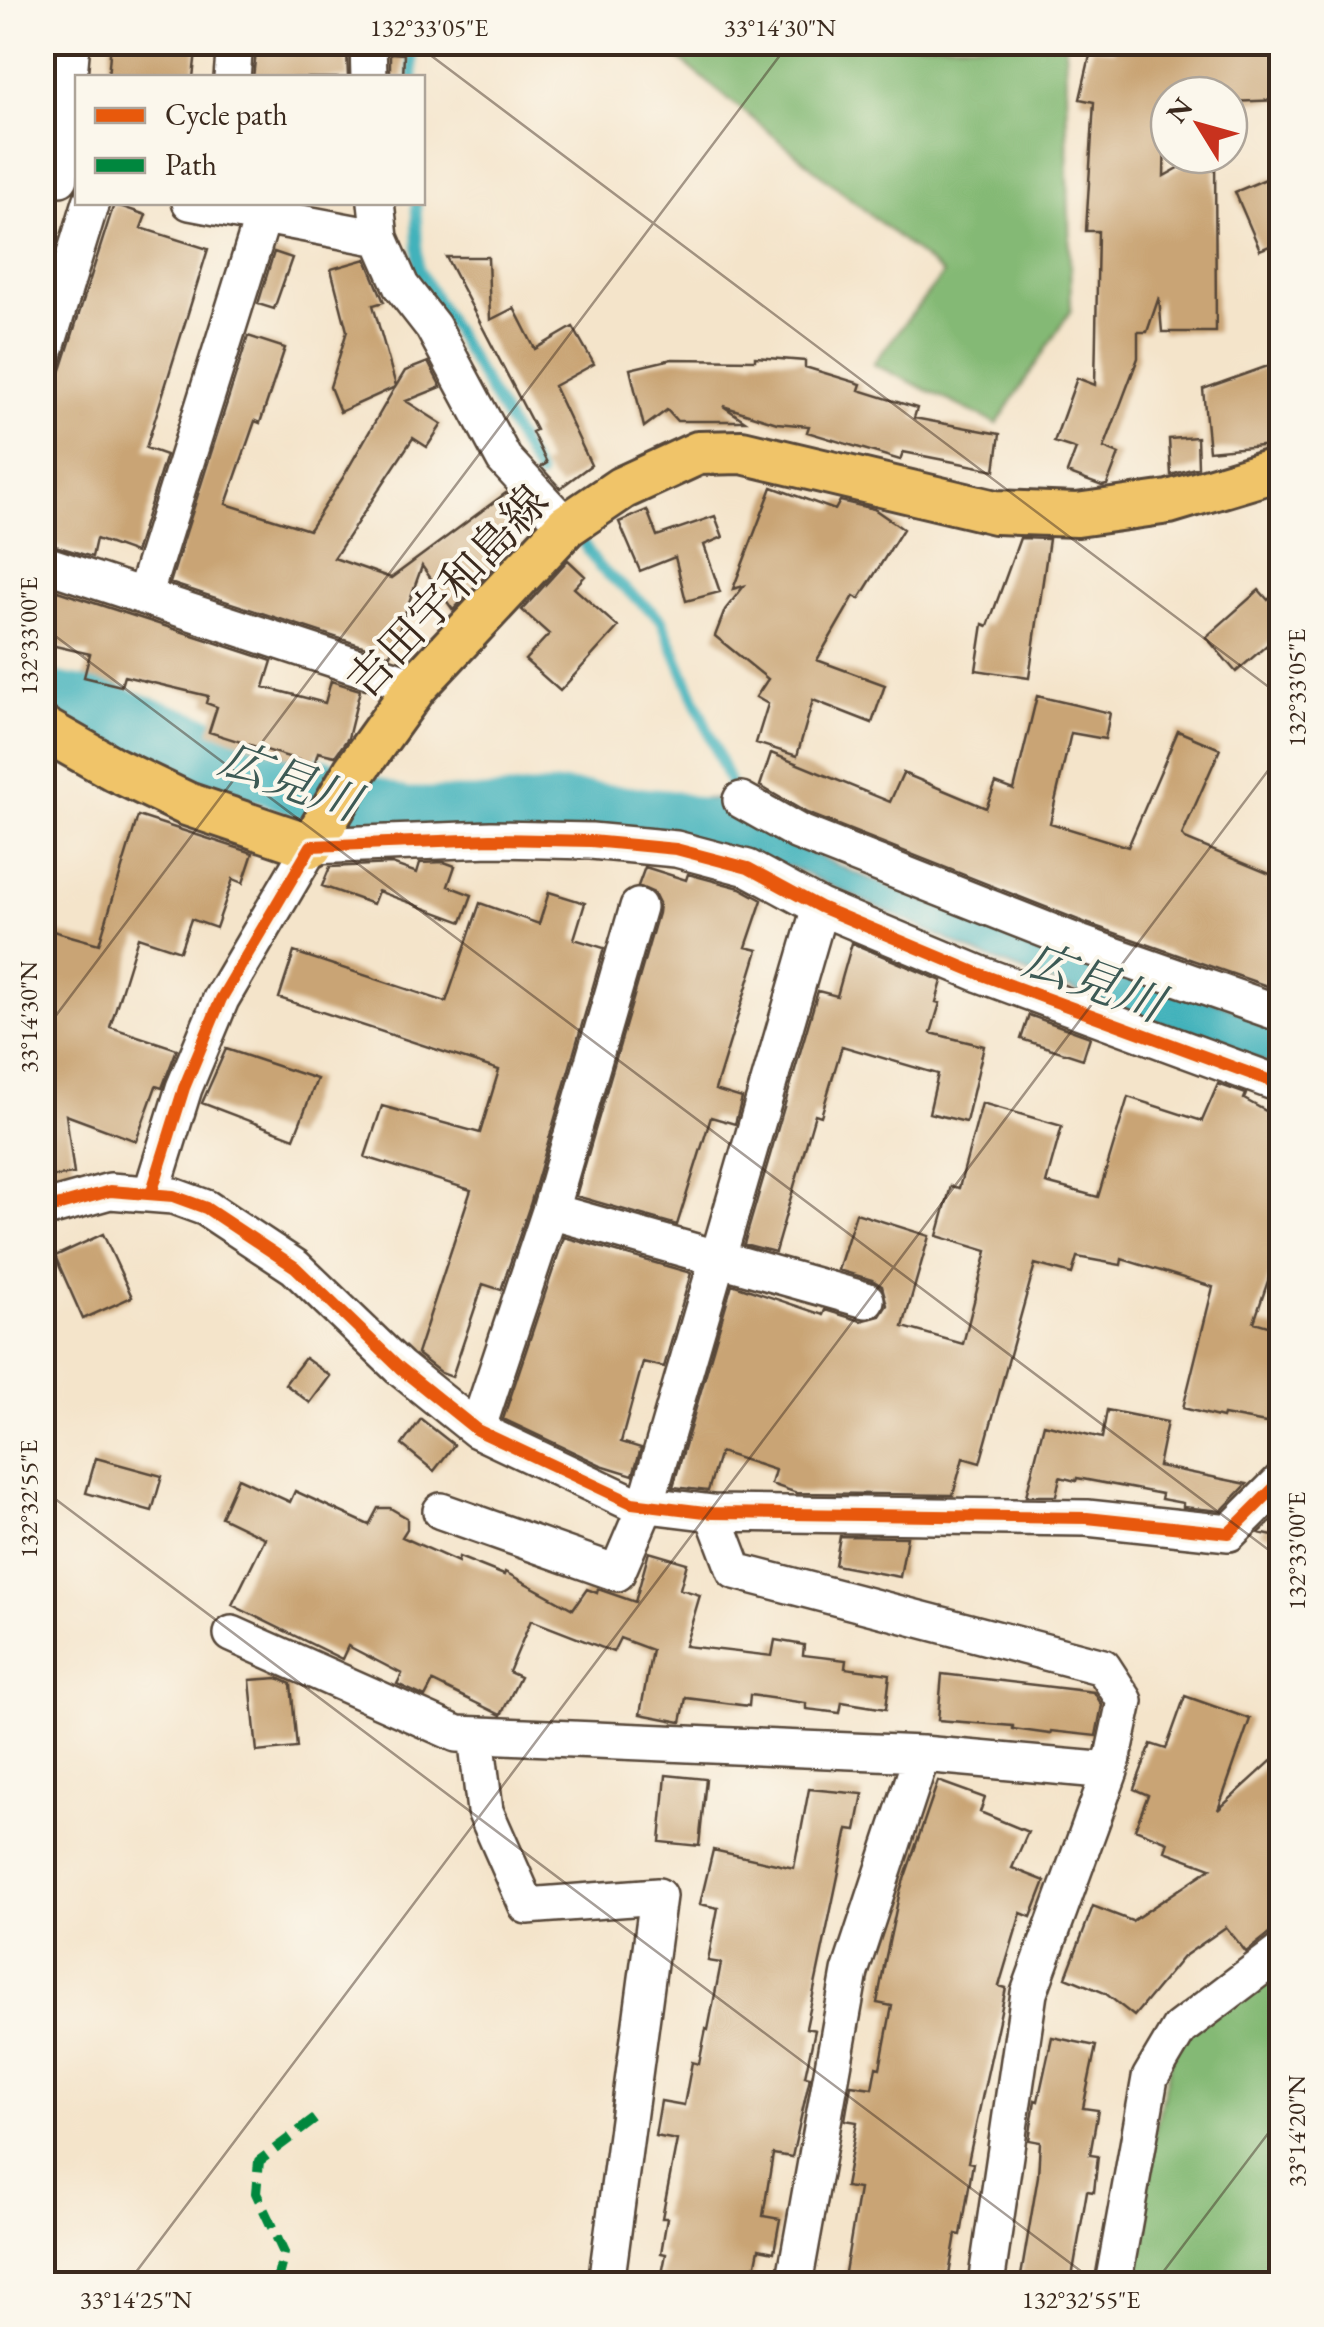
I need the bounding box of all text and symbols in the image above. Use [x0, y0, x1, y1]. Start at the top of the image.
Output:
text: 132°33'05"E [370, 11, 488, 43]
text: 33°14'30"N [724, 11, 836, 43]
legend [75, 75, 425, 205]
north arrow [1149, 75, 1249, 175]
text: N [1158, 90, 1200, 130]
text: Cycle path [165, 95, 288, 134]
text: Path [165, 145, 217, 184]
street label: 吉田宇和島線 [334, 472, 560, 710]
text: 132°33'00"E [12, 577, 44, 695]
text: 132°33'05"E [1280, 629, 1312, 747]
water label: 広見川 [212, 726, 373, 835]
water label: 広見川 [1016, 927, 1177, 1036]
text: 33°14'30"N [12, 961, 44, 1073]
text: 132°32'55"E [12, 1440, 44, 1558]
text: 132°33'00"E [1280, 1492, 1312, 1610]
text: 33°14'20"N [1280, 2075, 1312, 2187]
text: 33°14'25"N [80, 2283, 192, 2315]
text: 132°32'55"E [1022, 2283, 1140, 2315]

